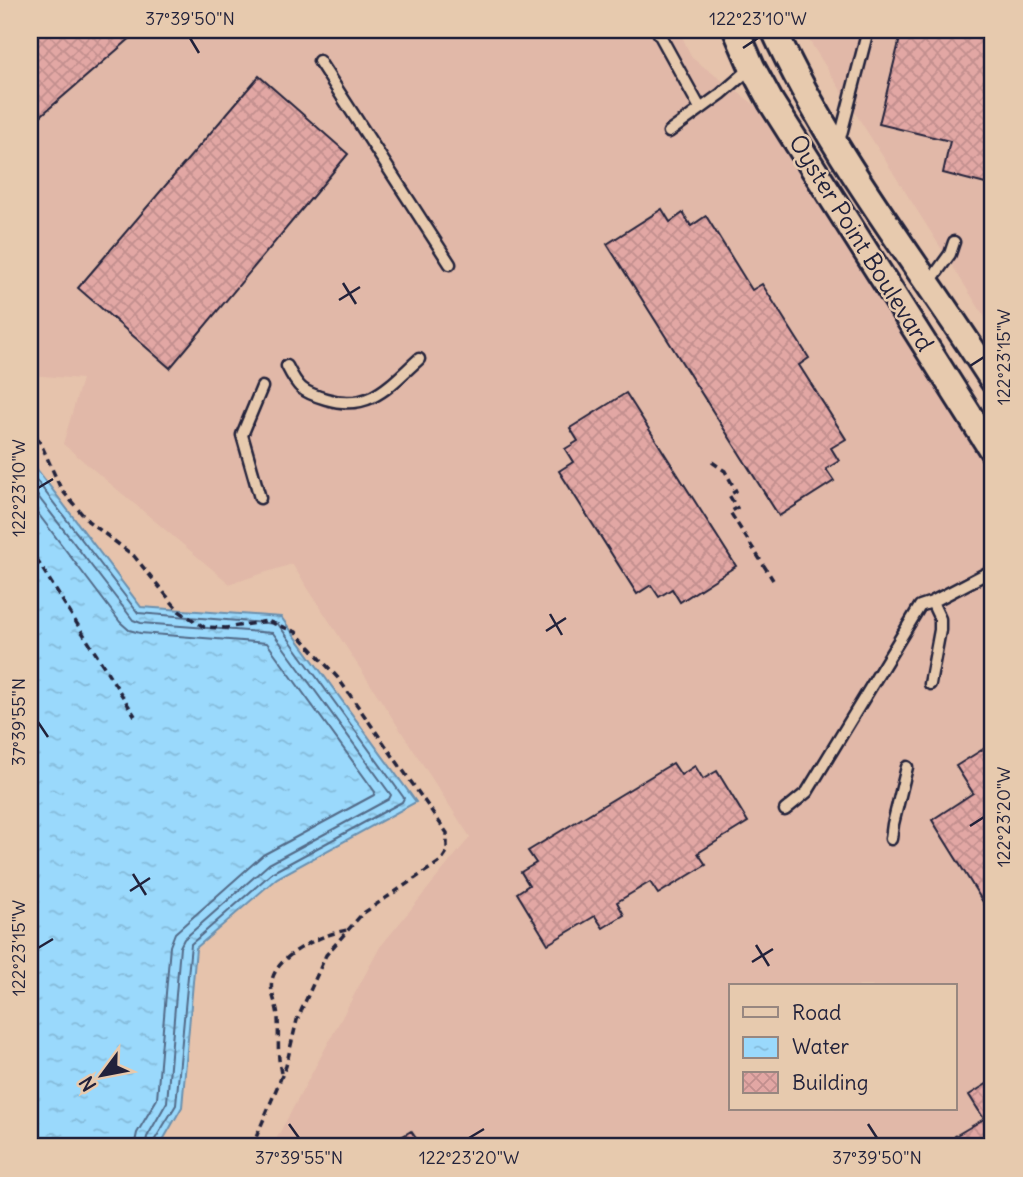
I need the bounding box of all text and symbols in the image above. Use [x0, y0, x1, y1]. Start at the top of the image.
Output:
text: 37°39'50"N [145, 7, 235, 30]
text: 122°23'10"W [709, 7, 807, 30]
street label: Oyster Point Boulevard [783, 128, 941, 356]
text: 122°23'15"W [992, 309, 1015, 405]
text: 122°23'10"W [7, 439, 30, 537]
text: 37°39'55"N [7, 678, 30, 766]
text: 122°23'20"W [992, 767, 1015, 867]
text: 122°23'15"W [7, 900, 30, 996]
legend [729, 984, 956, 1110]
text: Road [792, 999, 841, 1026]
text: Water [792, 1033, 850, 1060]
north arrow [66, 1040, 136, 1110]
text: Building [792, 1069, 868, 1096]
text: N [74, 1072, 101, 1096]
text: 37°39'55"N [255, 1146, 343, 1169]
text: 122°23'20"W [419, 1146, 519, 1169]
text: 37°39'50"N [832, 1146, 922, 1169]

